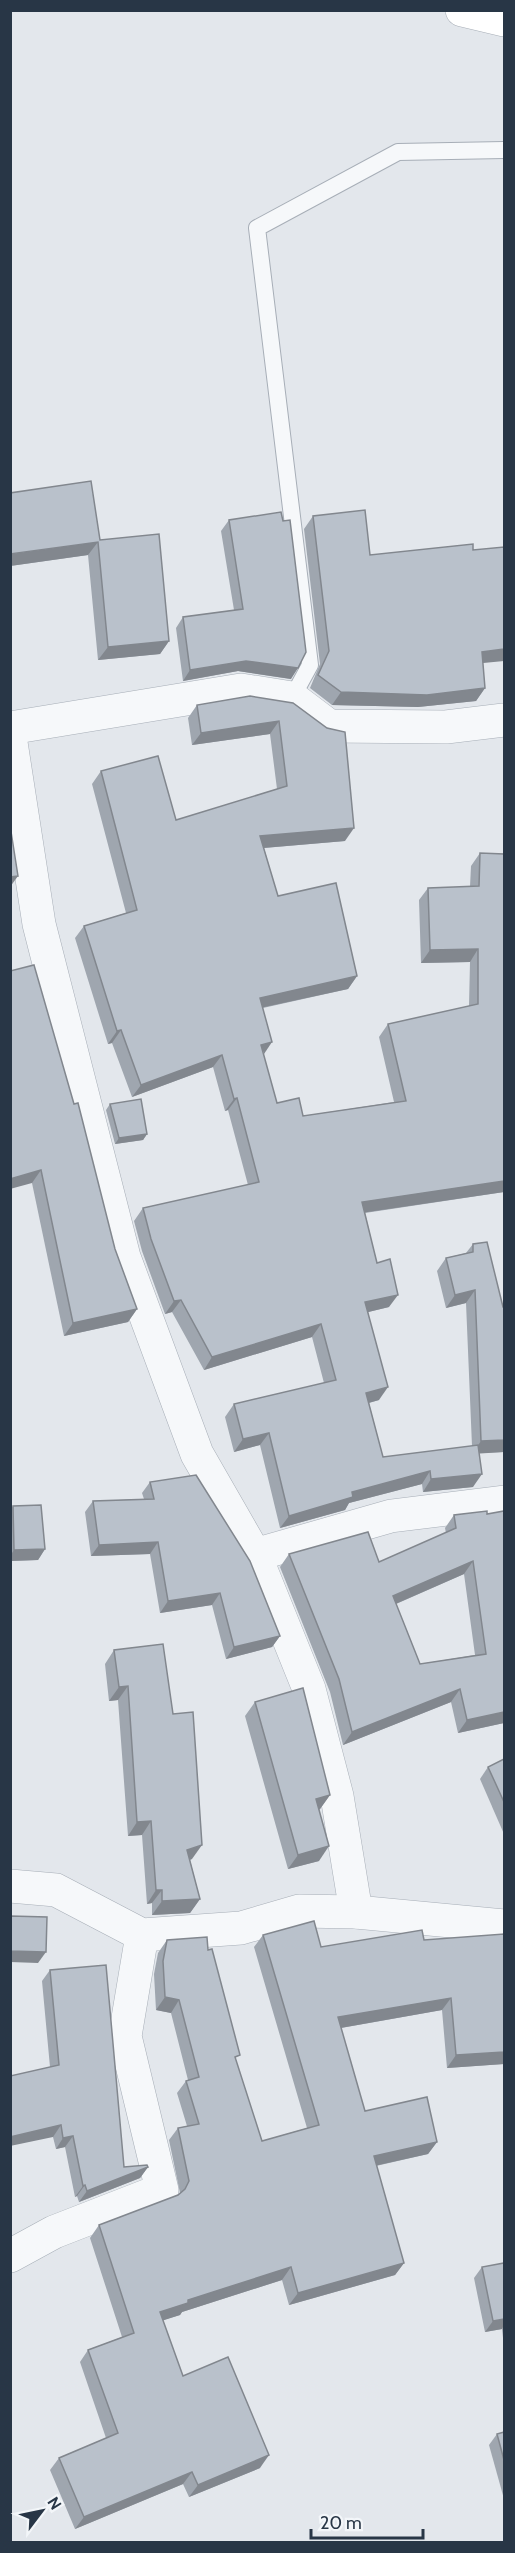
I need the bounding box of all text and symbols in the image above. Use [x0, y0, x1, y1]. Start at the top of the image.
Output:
north arrow [12, 2481, 72, 2541]
text: N [43, 2493, 65, 2513]
scale bar [311, 2502, 424, 2540]
text: 20 m [320, 2512, 362, 2534]

